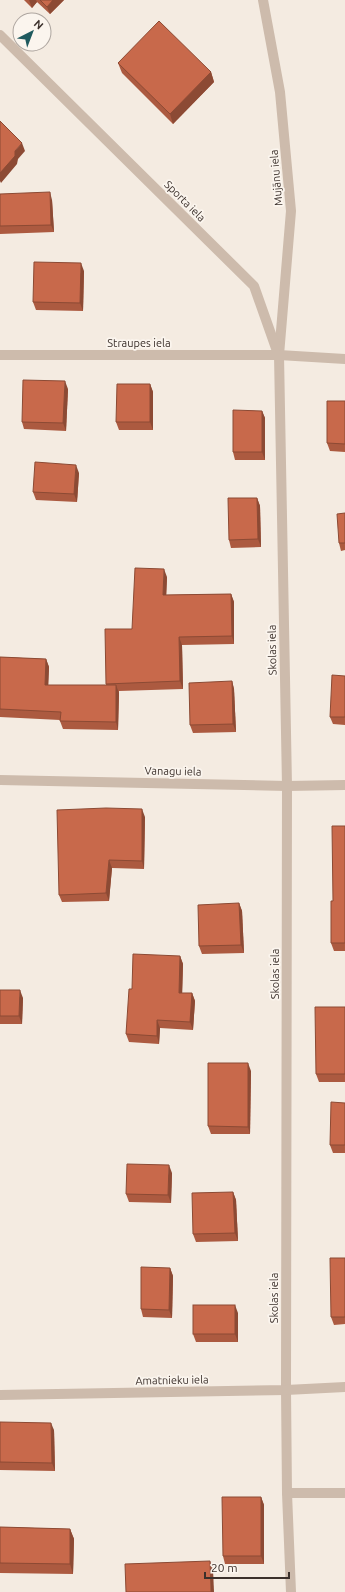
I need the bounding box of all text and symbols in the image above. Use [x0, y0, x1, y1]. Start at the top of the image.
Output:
north arrow [12, 12, 52, 52]
text: N [32, 17, 46, 32]
street label: Mujānu iela [268, 149, 284, 207]
street label: Sporta iela [162, 178, 208, 224]
street label: Straupes iela [107, 337, 171, 349]
street label: Skolas iela [266, 625, 278, 675]
street label: Vanagu iela [144, 765, 202, 777]
street label: Skolas iela [269, 949, 281, 999]
street label: Skolas iela [268, 1273, 280, 1323]
street label: Amatnieku iela [135, 1373, 209, 1387]
scale bar [205, 1554, 289, 1580]
text: 20 m [211, 1561, 238, 1574]

